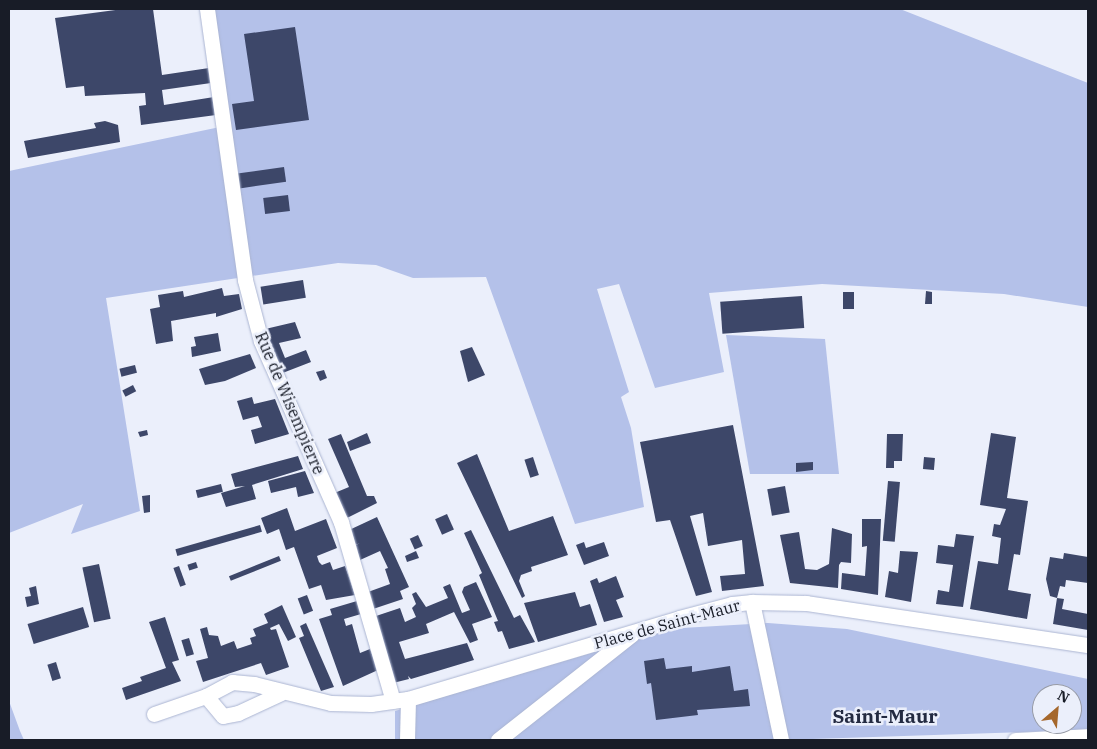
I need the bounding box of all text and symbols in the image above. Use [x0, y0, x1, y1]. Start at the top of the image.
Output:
street label: Rue de Wisempierre [251, 329, 329, 477]
street label: Place de Saint-Maur [592, 595, 742, 653]
north arrow [1032, 684, 1082, 734]
text: N [1054, 686, 1072, 707]
district label: Saint-Maur [832, 706, 938, 728]

